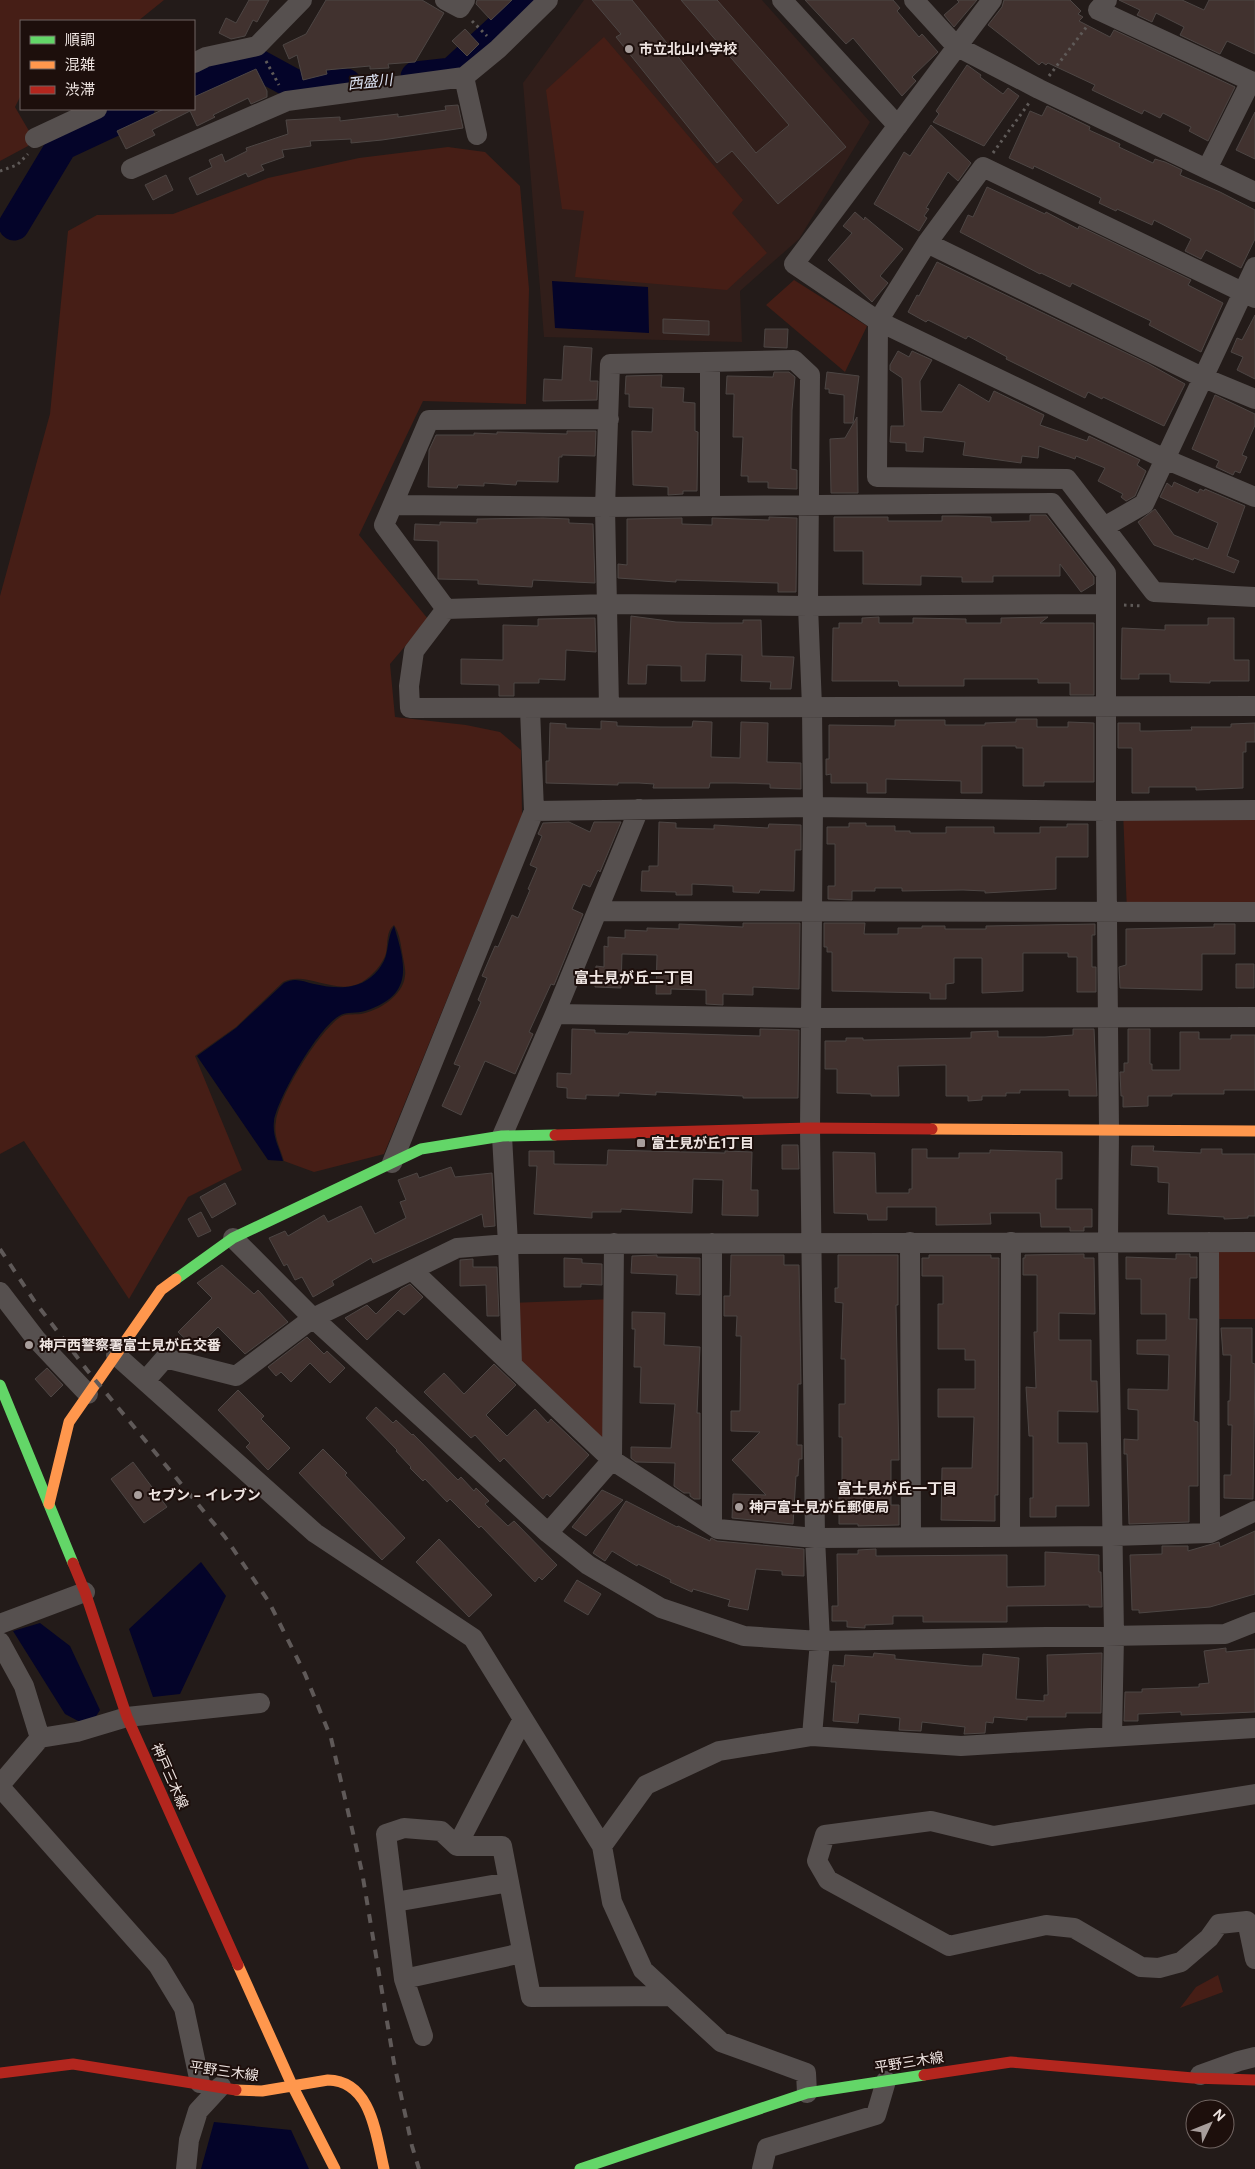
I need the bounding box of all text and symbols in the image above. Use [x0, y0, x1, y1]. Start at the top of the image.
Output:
legend [20, 20, 195, 110]
text: 順調 [65, 30, 95, 50]
place label: 市立北山小学校 [639, 40, 737, 58]
marker: 市立北山小学校 [623, 43, 635, 55]
text: 混雑 [65, 55, 95, 75]
water label: 西盛川 [347, 69, 395, 94]
text: 渋滞 [65, 80, 95, 100]
district label: 富士見が丘二丁目 [574, 968, 694, 988]
place label: 富士見が丘1丁目 [651, 1134, 754, 1152]
marker: 富士見が丘1丁目 [635, 1137, 647, 1149]
place label: 神戸西警察署富士見が丘交番 [39, 1336, 221, 1354]
marker: 神戸西警察署富士見が丘交番 [23, 1339, 35, 1351]
district label: 富士見が丘一丁目 [837, 1479, 957, 1499]
place label: セブン - イレブン [148, 1486, 261, 1504]
marker: セブン - イレブン [132, 1489, 144, 1501]
place label: 神戸富士見が丘郵便局 [749, 1498, 889, 1516]
marker: 神戸富士見が丘郵便局 [733, 1501, 745, 1513]
street label: 神戸三木線 [148, 1740, 192, 1812]
street label: 平野三木線 [873, 2048, 945, 2076]
street label: 平野三木線 [188, 2057, 260, 2085]
north arrow [1185, 2099, 1235, 2149]
text: N [1209, 2105, 1230, 2125]

